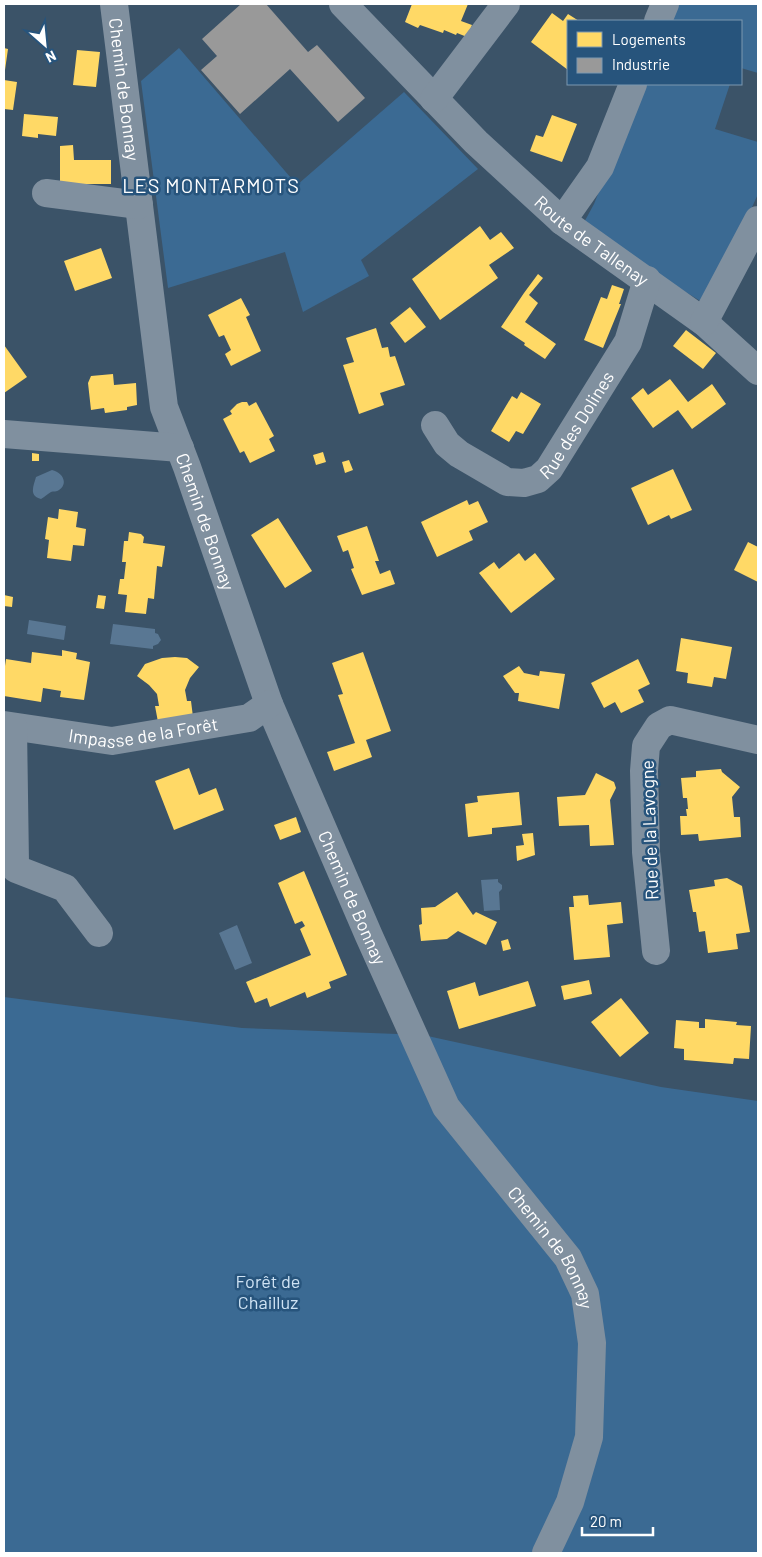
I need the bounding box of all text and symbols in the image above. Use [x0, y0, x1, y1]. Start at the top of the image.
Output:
street label: Chemin de Bonnay [105, 17, 144, 162]
north arrow [20, 20, 70, 70]
legend [567, 20, 742, 85]
text: Logements [612, 30, 686, 48]
text: N [43, 47, 59, 67]
text: Industrie [612, 55, 670, 73]
district label: LES MONTARMOTS [122, 173, 300, 197]
street label: Route de Tallenay [530, 191, 653, 290]
street label: Rue des Dolines [535, 367, 618, 484]
street label: Chemin de Bonnay [172, 450, 240, 593]
street label: Impasse de la Forêt [67, 712, 220, 752]
street label: Rue de la Lavogne [636, 760, 662, 900]
street label: Chemin de Bonnay [314, 827, 391, 968]
street label: Chemin de Bonnay [503, 1182, 598, 1310]
park label: Forêt de Chailluz [236, 1270, 300, 1313]
scale bar [582, 1504, 653, 1536]
text: 20 m [590, 1512, 622, 1530]

